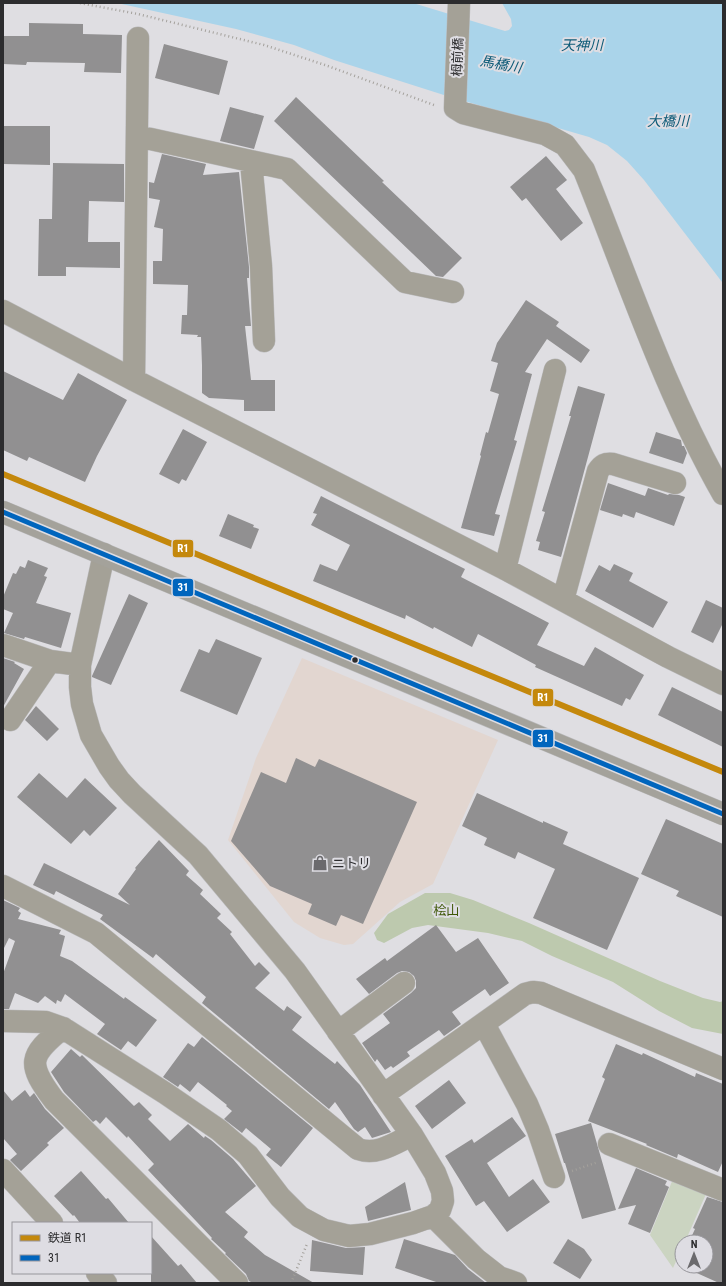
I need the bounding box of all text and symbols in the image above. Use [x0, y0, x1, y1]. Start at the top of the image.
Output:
street label: 栂前橋 [449, 37, 466, 77]
water label: 天神川 [561, 37, 605, 53]
water label: 馬橋川 [479, 52, 525, 76]
water label: 大橋川 [647, 113, 691, 129]
line badge: R1 [172, 539, 194, 558]
text: R1 [177, 542, 189, 555]
line badge: 31 [172, 578, 194, 597]
text: 31 [177, 581, 189, 594]
unlabelled marker [350, 655, 360, 665]
line badge: R1 [532, 688, 554, 707]
text: R1 [537, 691, 549, 704]
line badge: 31 [532, 729, 554, 748]
text: 31 [537, 732, 549, 745]
shop icon: ニトリ [311, 854, 329, 872]
place label: ニトリ [332, 856, 371, 871]
park label: 桧山 [433, 903, 459, 918]
legend [12, 1222, 152, 1274]
text: 鉄道 R1 [48, 1231, 87, 1245]
north arrow [674, 1234, 714, 1274]
text: N [691, 1238, 698, 1251]
text: 31 [48, 1251, 60, 1265]

